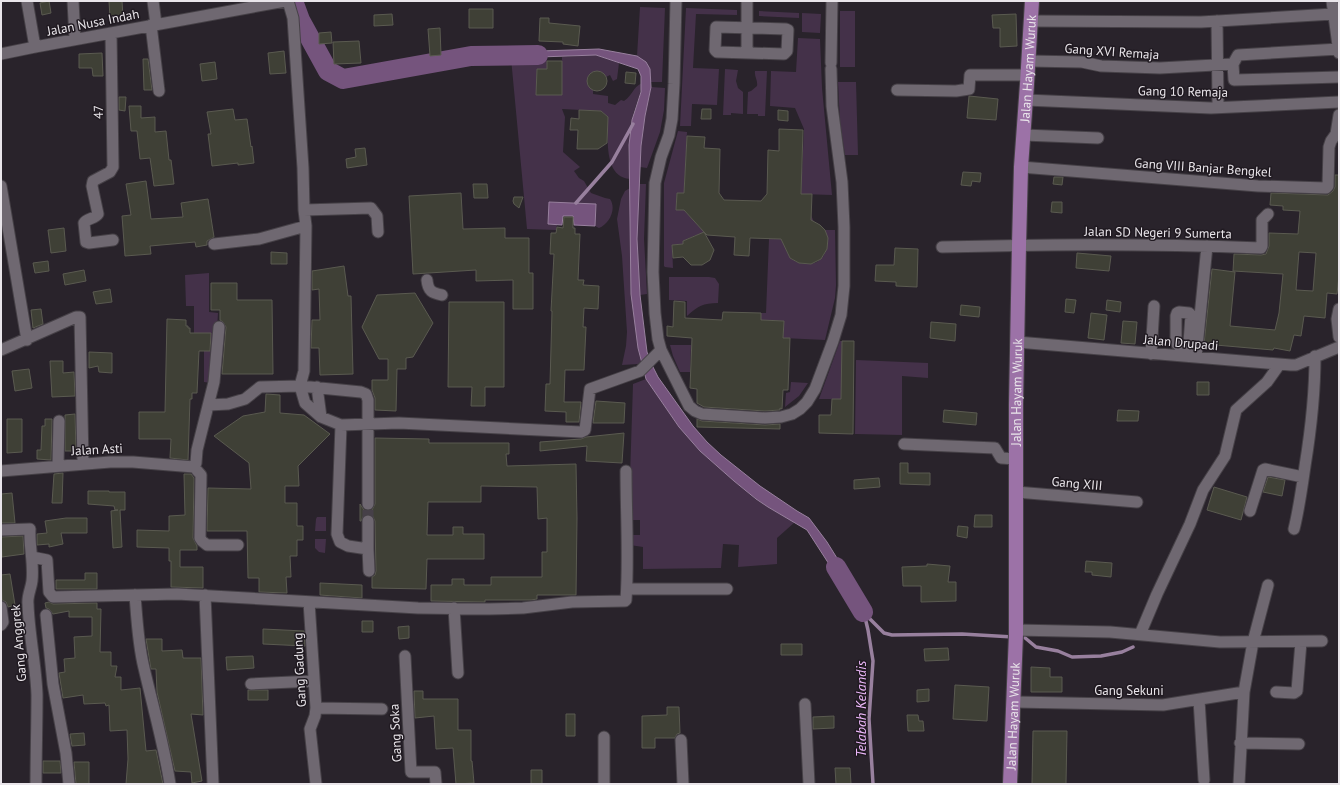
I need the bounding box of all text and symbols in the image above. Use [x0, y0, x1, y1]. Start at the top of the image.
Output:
street label: Jalan Nusa Indah [45, 5, 141, 40]
street label: Jalan Hayam Wuruk [1016, 13, 1040, 124]
street label: Gang XVI Remaja [1064, 40, 1160, 63]
street label: Gang 10 Remaja [1138, 82, 1228, 101]
street label: 47 [90, 105, 107, 119]
street label: Gang VIII Banjar Bengkel [1134, 154, 1272, 181]
street label: Jalan SD Negeri 9 Sumerta [1083, 223, 1232, 242]
street label: Jalan Drupadi [1142, 331, 1219, 354]
street label: Jalan Hayam Wuruk [1008, 337, 1026, 447]
street label: Jalan Asti [70, 440, 123, 459]
street label: Gang XIII [1051, 473, 1103, 494]
street label: Gang Anggrek [7, 603, 30, 682]
street label: Gang Gadung [289, 632, 310, 708]
water label: Telabah Kelandis [852, 660, 870, 757]
street label: Jalan Hayam Wuruk [1003, 661, 1024, 771]
street label: Gang Sekuni [1094, 682, 1164, 699]
street label: Gang Soka [385, 703, 406, 763]

